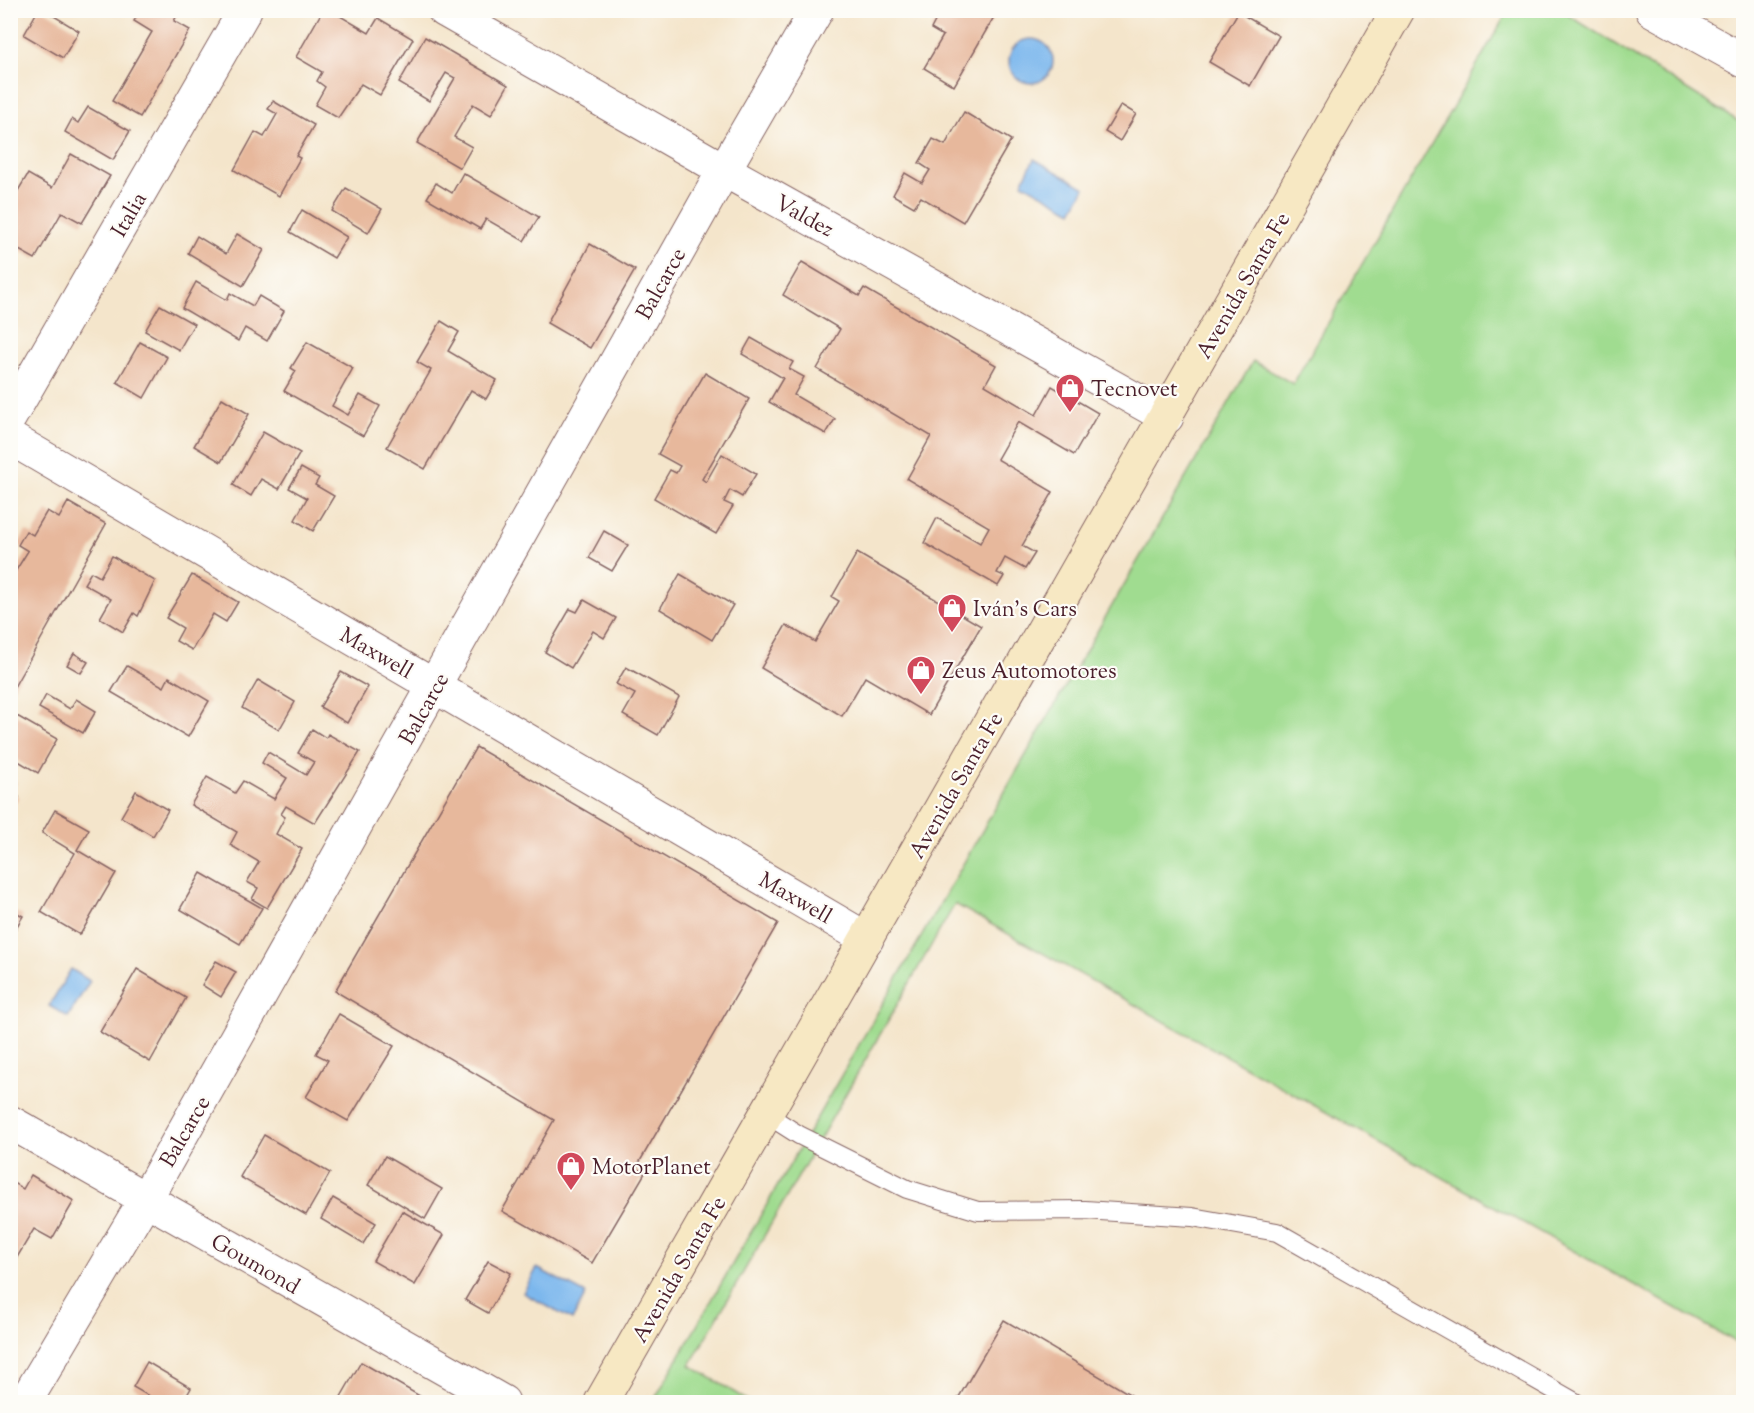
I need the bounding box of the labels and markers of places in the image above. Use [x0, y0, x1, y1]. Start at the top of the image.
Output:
shop icon: Tecnovet [1054, 372, 1086, 414]
place label: Tecnovet [1091, 375, 1178, 407]
shop icon: Iván's Cars [936, 592, 968, 634]
place label: Iván's Cars [973, 595, 1077, 627]
shop icon: Zeus Automotores [905, 654, 937, 696]
place label: Zeus Automotores [942, 657, 1117, 689]
shop icon: MotorPlanet [555, 1150, 587, 1192]
place label: MotorPlanet [592, 1153, 711, 1185]

